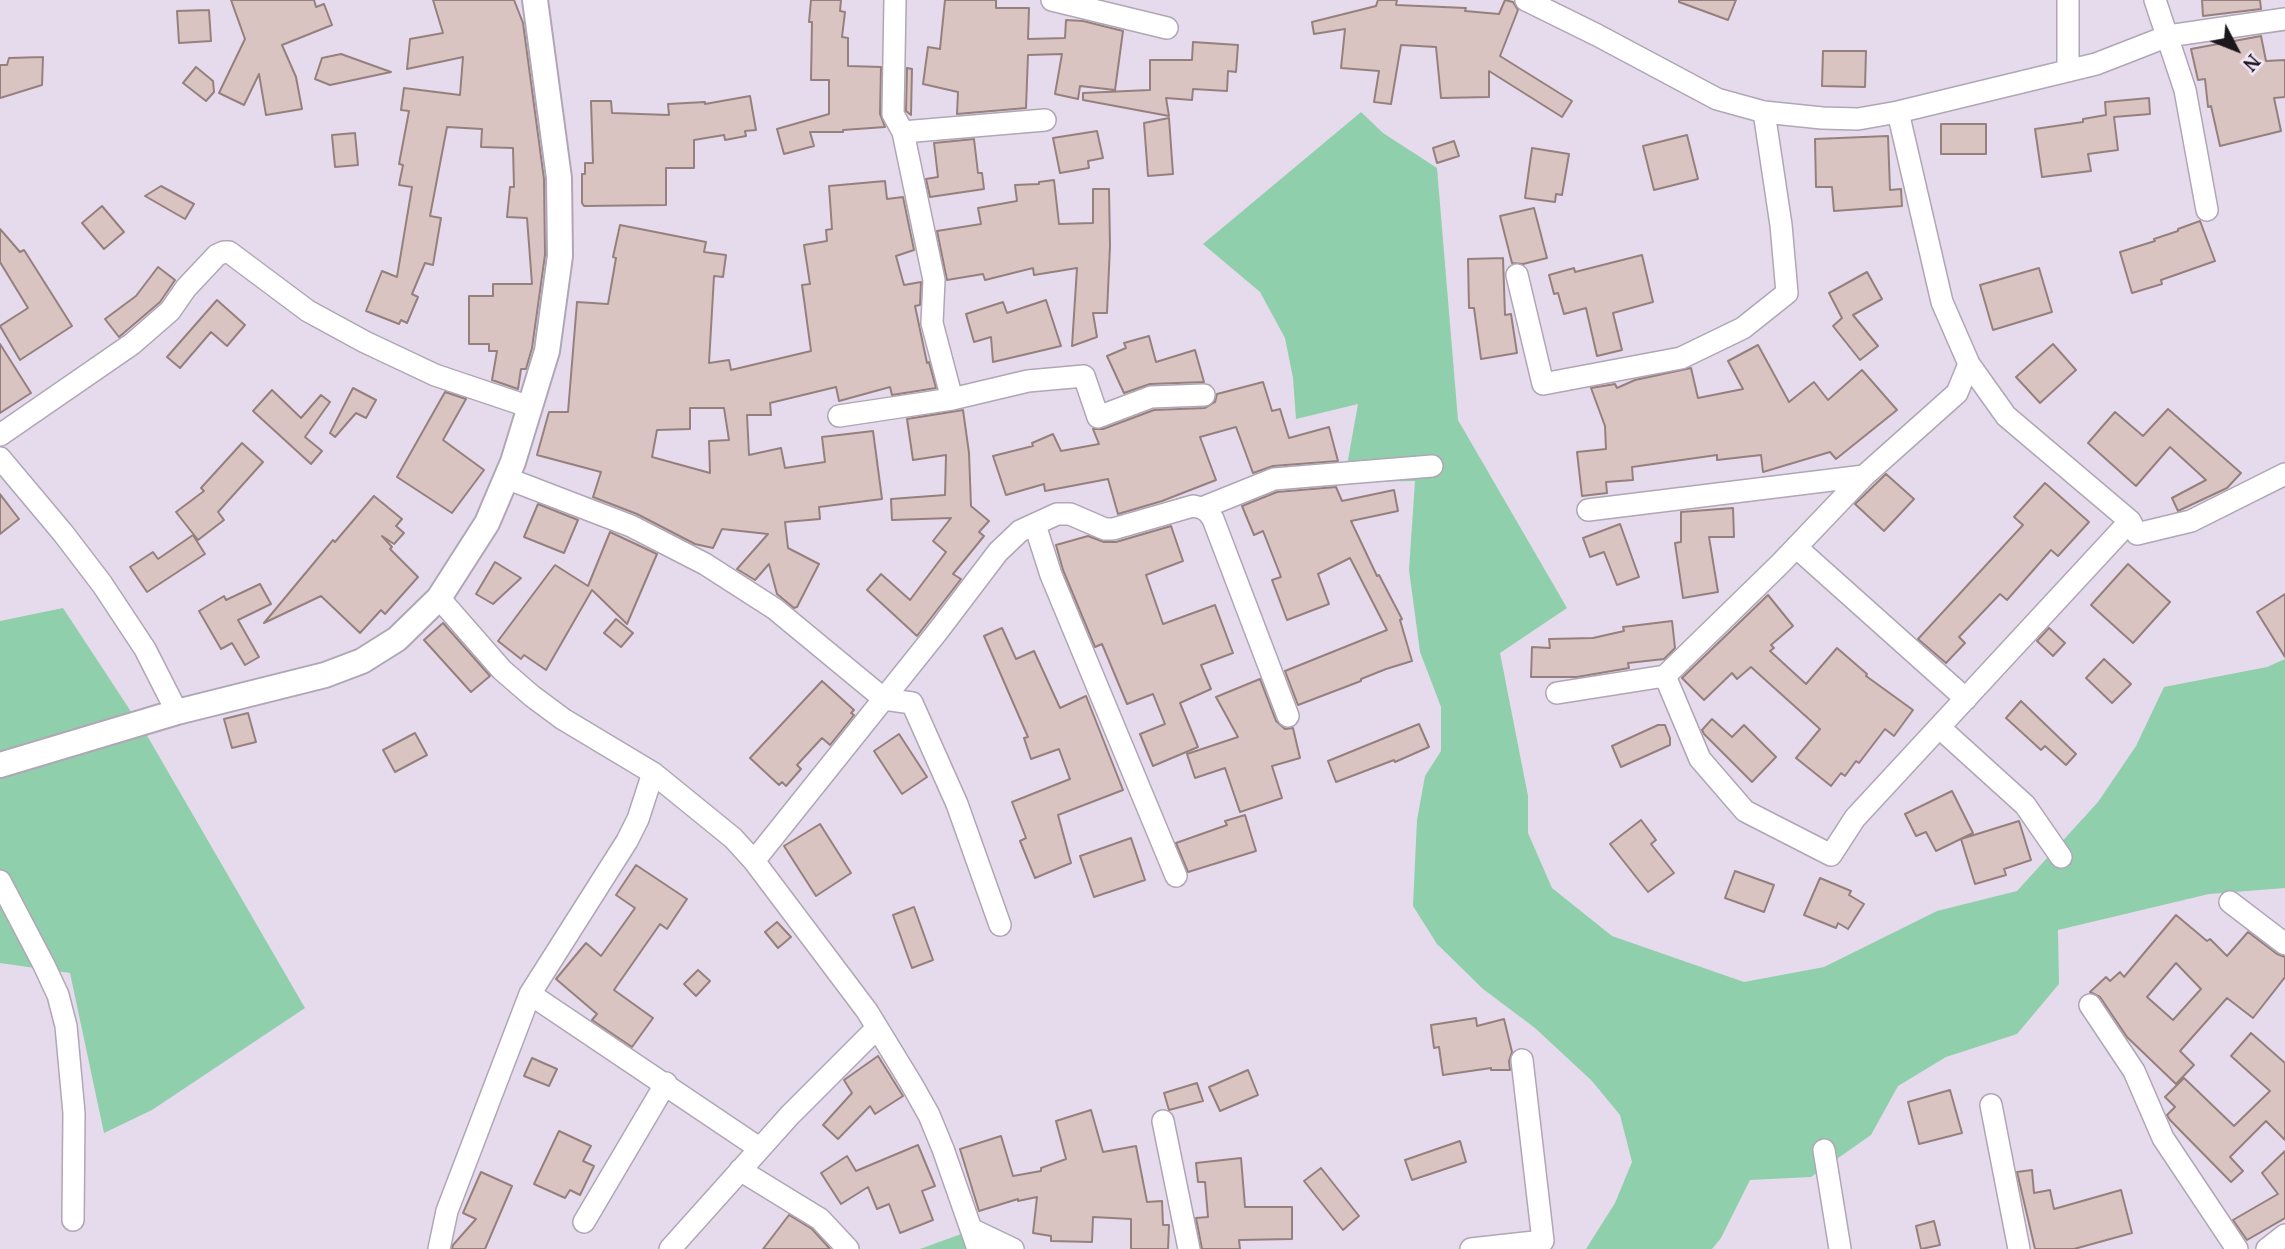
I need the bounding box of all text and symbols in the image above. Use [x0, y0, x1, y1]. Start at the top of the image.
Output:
north arrow [2201, 14, 2271, 84]
text: N [2238, 50, 2266, 77]

